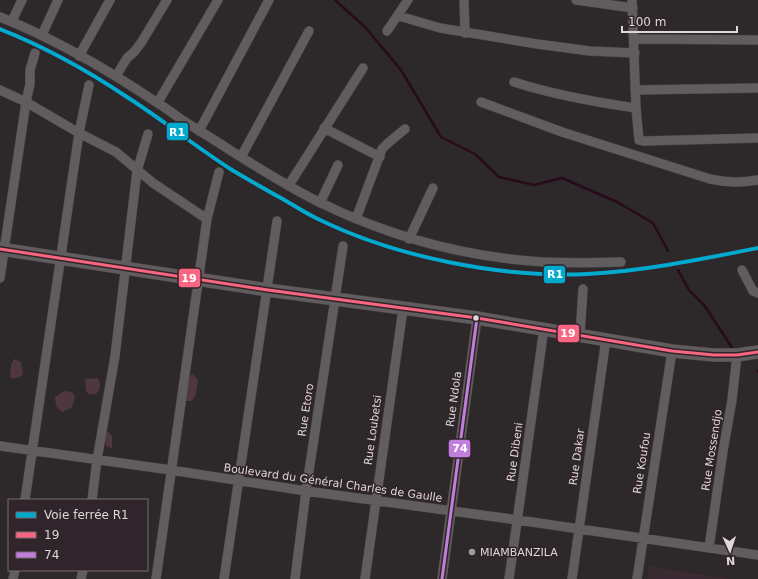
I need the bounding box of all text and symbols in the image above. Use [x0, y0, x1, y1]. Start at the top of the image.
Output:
scale bar [622, 8, 737, 34]
text: 100 m [628, 15, 666, 29]
line badge: R1 [166, 122, 189, 141]
text: R1 [169, 126, 185, 139]
line badge: R1 [543, 265, 566, 284]
line badge: 19 [178, 268, 201, 288]
text: R1 [547, 268, 563, 281]
text: 19 [181, 272, 197, 285]
unlabelled marker [471, 313, 481, 323]
line badge: 19 [557, 324, 580, 343]
text: 19 [560, 327, 576, 340]
street label: Rue Ndola [444, 370, 464, 428]
street label: Rue Etoro [295, 382, 317, 437]
street label: Rue Loubetsi [362, 394, 384, 466]
street label: Rue Mossendjo [699, 408, 725, 492]
street label: Rue Dibeni [504, 422, 526, 482]
street label: Rue Dakar [567, 427, 587, 486]
street label: Rue Koufou [631, 431, 653, 495]
line badge: 74 [448, 439, 471, 458]
text: 74 [452, 442, 468, 455]
street label: Boulevard du Général Charles de Gaulle [223, 461, 443, 505]
legend [8, 499, 148, 571]
text: Voie ferrée R1 [44, 508, 129, 522]
text: 19 [44, 528, 59, 542]
north arrow [710, 531, 750, 571]
place label: MIAMBANZILA [480, 546, 558, 559]
marker: MIAMBANZILA [467, 547, 477, 557]
text: 74 [44, 548, 59, 562]
text: N [726, 554, 735, 567]

